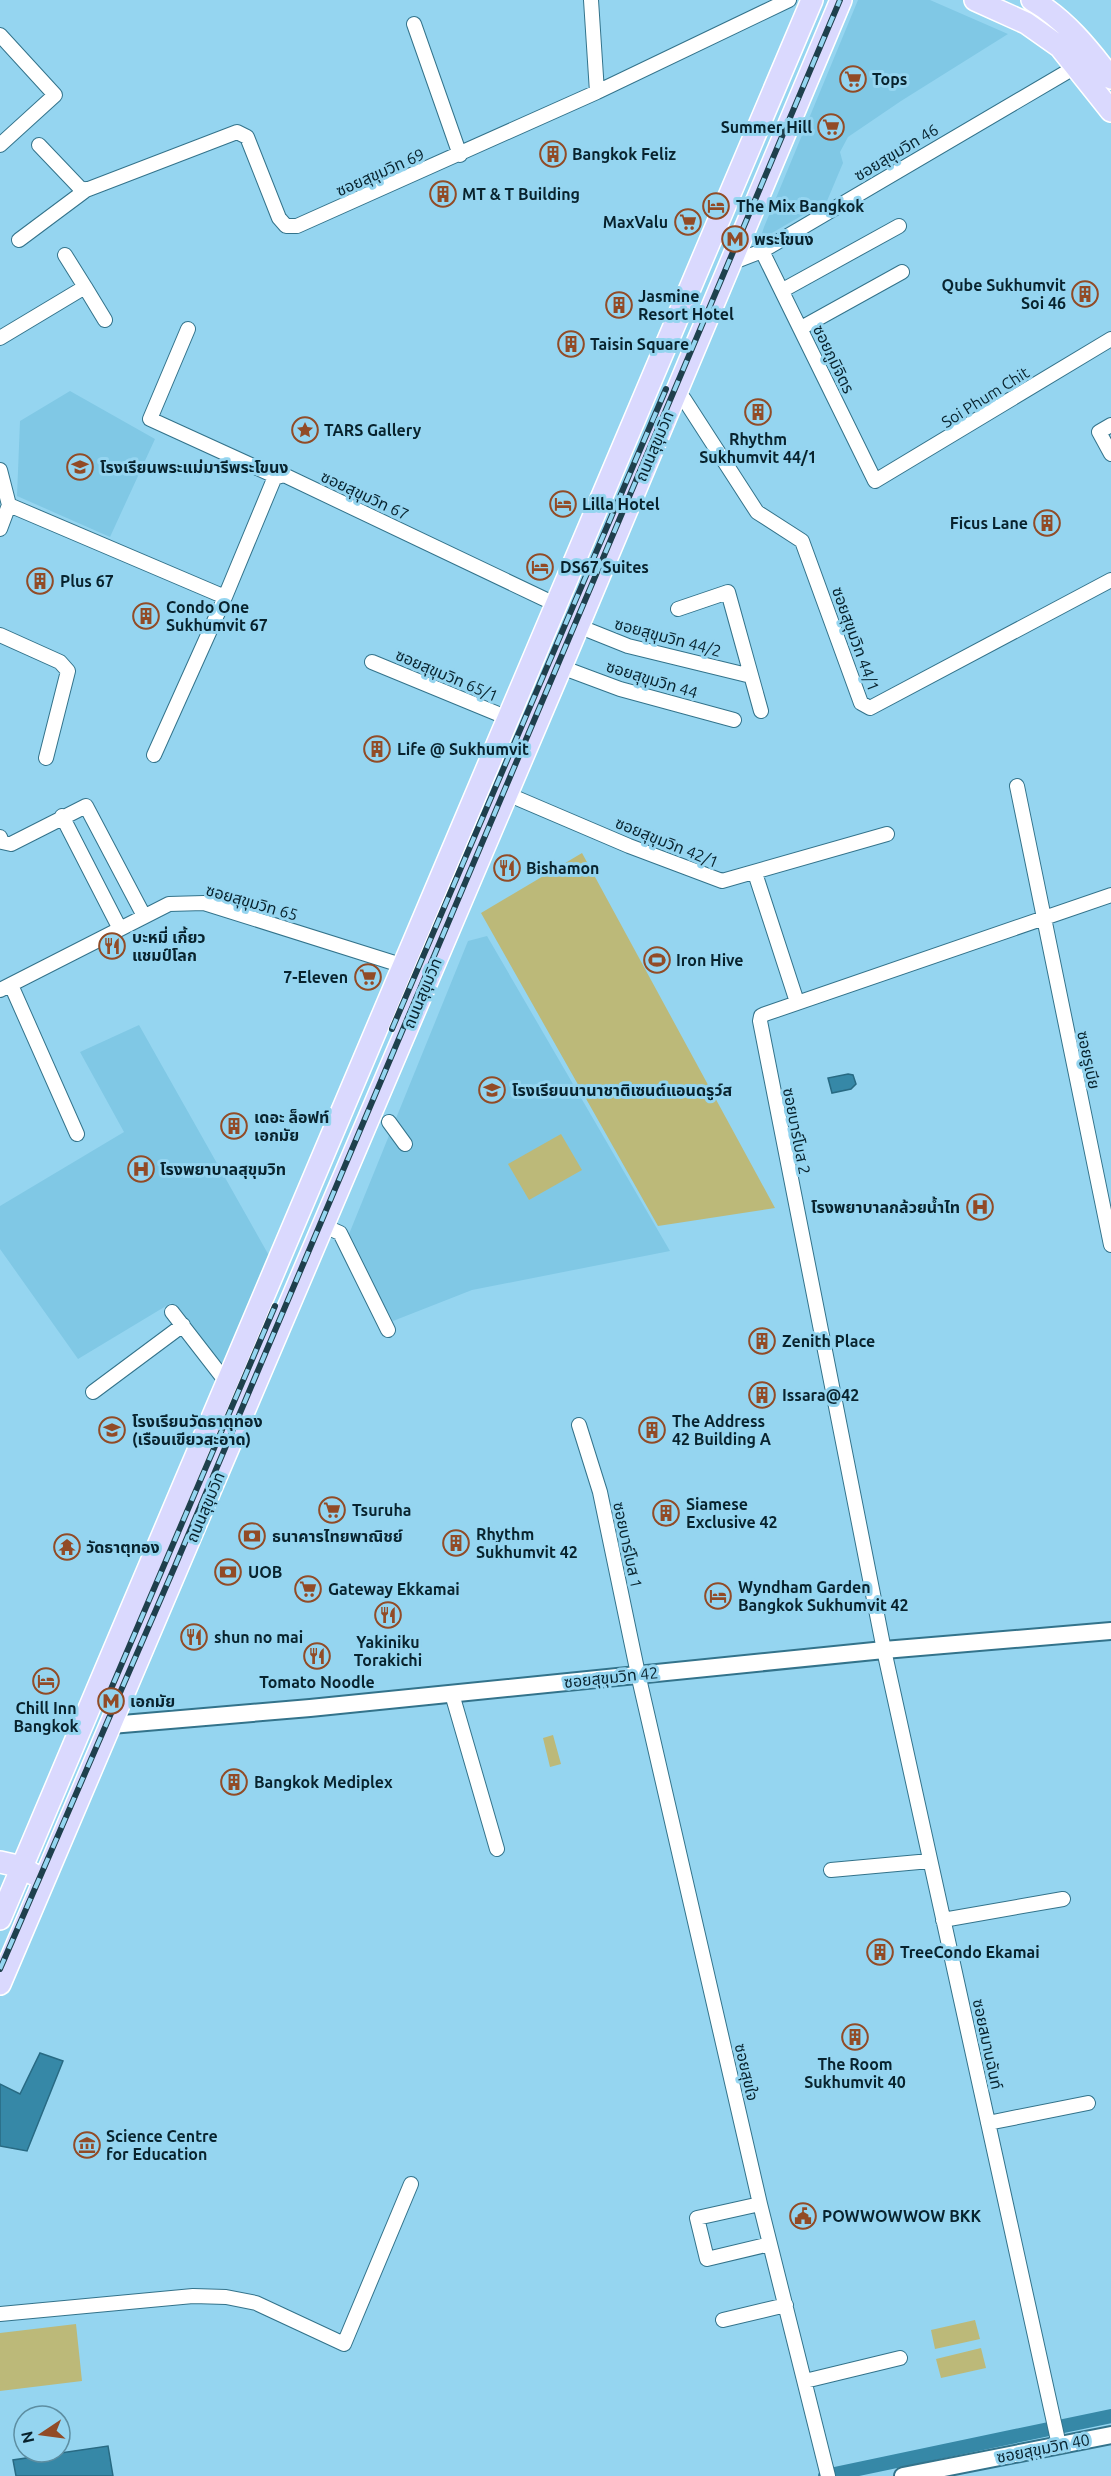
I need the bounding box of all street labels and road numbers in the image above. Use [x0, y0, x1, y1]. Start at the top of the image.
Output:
street label: ซอยสุขุมวิท 46 [851, 120, 942, 185]
street label: ซอยสุขุมวิท 69 [333, 145, 427, 200]
street label: ซอยภูมิจิตร [809, 322, 858, 397]
street label: Soi Phum Chit [938, 363, 1033, 431]
street label: ถนนสุขุมวิท [631, 408, 678, 484]
street label: ซอยสุขุมวิท 67 [318, 467, 412, 524]
street label: ซอยสุขุมวิท 44/1 [828, 584, 883, 694]
street label: ซอยสุขุมวิท 44/2 [612, 614, 723, 661]
street label: ซอยสุขุมวิท 65/1 [393, 645, 501, 706]
street label: ซอยสุขุมวิท 44 [604, 657, 700, 702]
street label: ซอยสุขุมวิท 42/1 [612, 813, 721, 872]
street label: ซอยสุขุมวิท 65 [204, 880, 300, 925]
street label: ถนนสุขุมวิท [399, 955, 446, 1031]
street label: ซอยรูเบีย [1073, 1029, 1104, 1091]
street label: ซอยบาร์โบส 2 [780, 1086, 814, 1176]
street label: ถนนสุขุมวิท [182, 1469, 229, 1545]
street label: ซอยบาร์โบส 1 [610, 1500, 646, 1590]
street label: ซอยสุขุมวิท 42 [563, 1663, 659, 1692]
street label: ซอยสมานฉันท์ [970, 1997, 1006, 2091]
street label: ซอยสุขใจ [731, 2042, 762, 2103]
street label: ซอยสุขุมวิท 40 [995, 2430, 1091, 2467]

